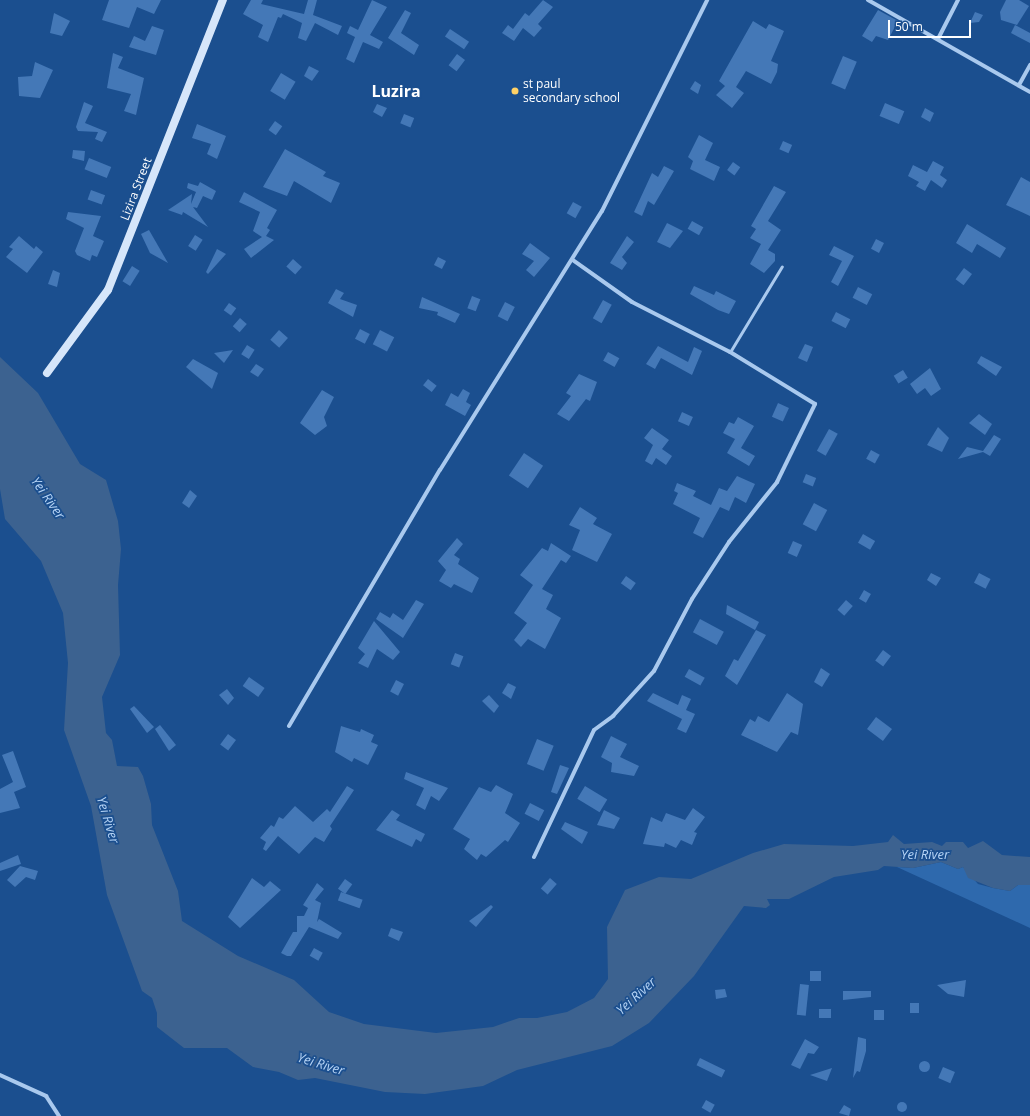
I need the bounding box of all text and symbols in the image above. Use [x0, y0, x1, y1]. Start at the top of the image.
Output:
scale bar [890, 12, 973, 38]
text: 50 m [895, 18, 923, 35]
place label: st paul secondary school [523, 77, 620, 105]
district label: Luzira [371, 81, 421, 101]
marker: st paul secondary school [510, 86, 520, 96]
street label: Lizira Street [117, 156, 155, 222]
water label: Yei River [28, 474, 68, 522]
water label: Yei River [94, 795, 122, 845]
water label: Yei River [901, 846, 949, 862]
water label: Yei River [613, 974, 659, 1018]
water label: Yei River [296, 1050, 346, 1078]

